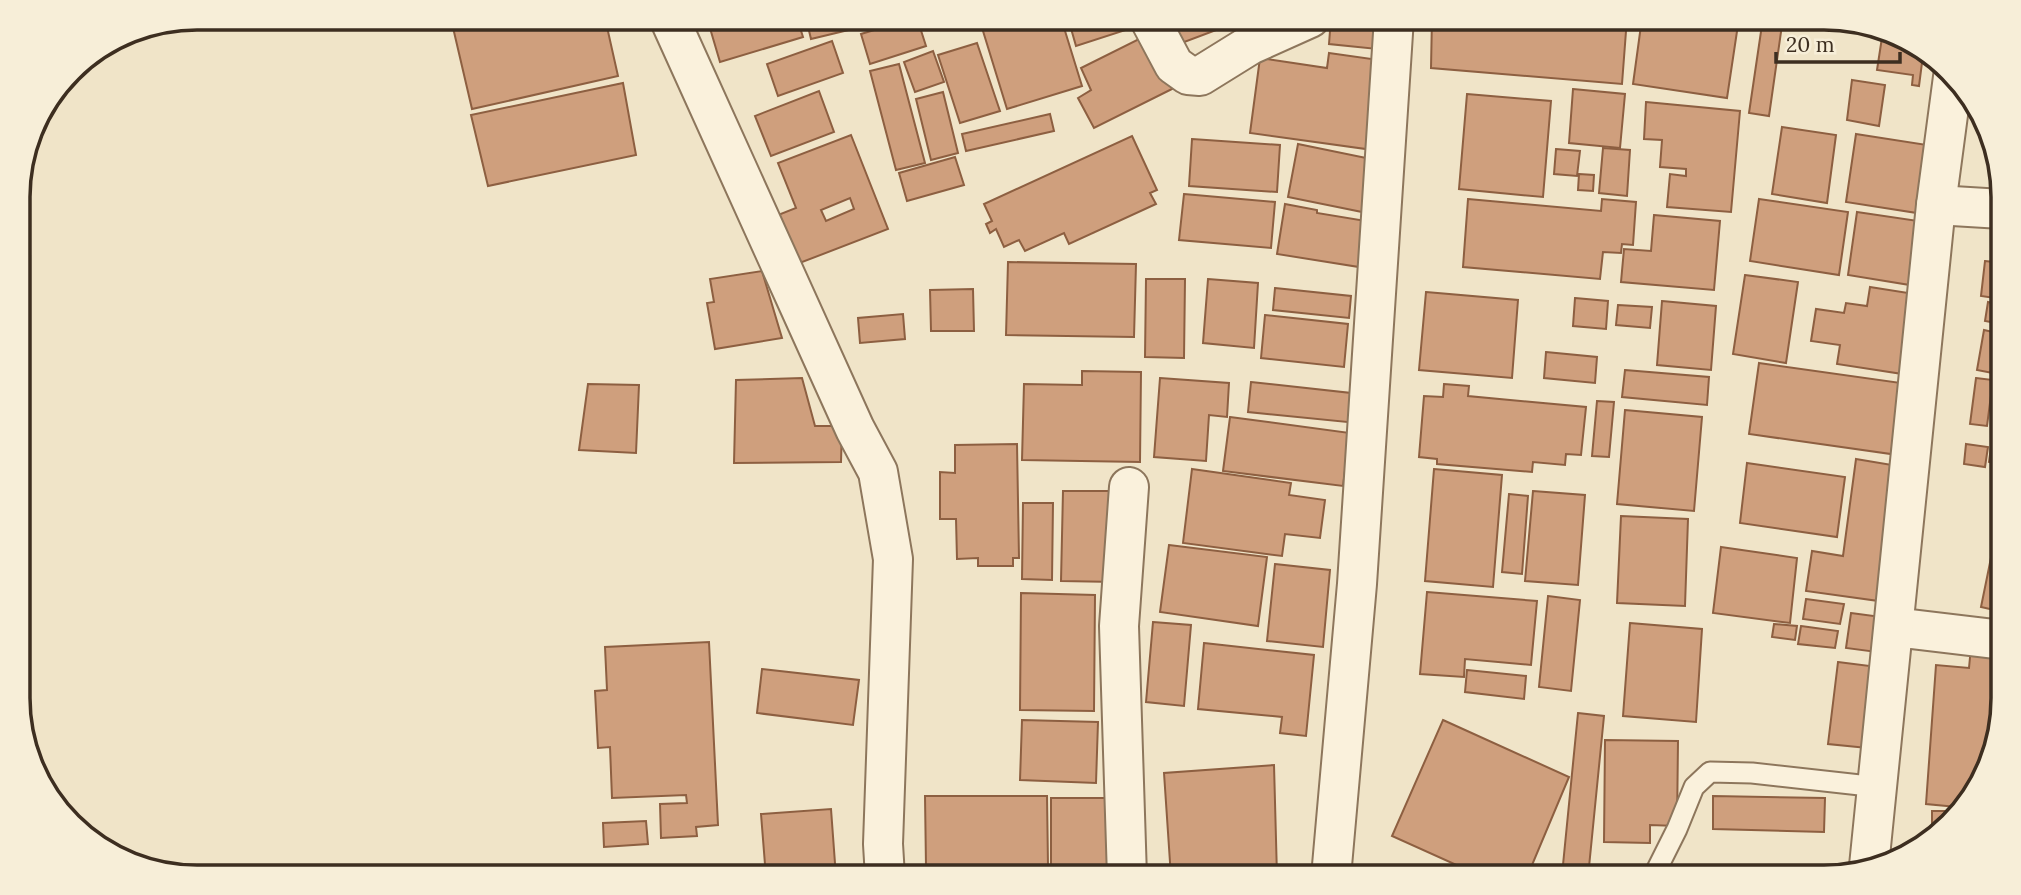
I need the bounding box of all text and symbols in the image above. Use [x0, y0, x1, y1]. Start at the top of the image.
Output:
scale bar [1776, 21, 1900, 65]
text: 20 m [1786, 31, 1835, 58]

